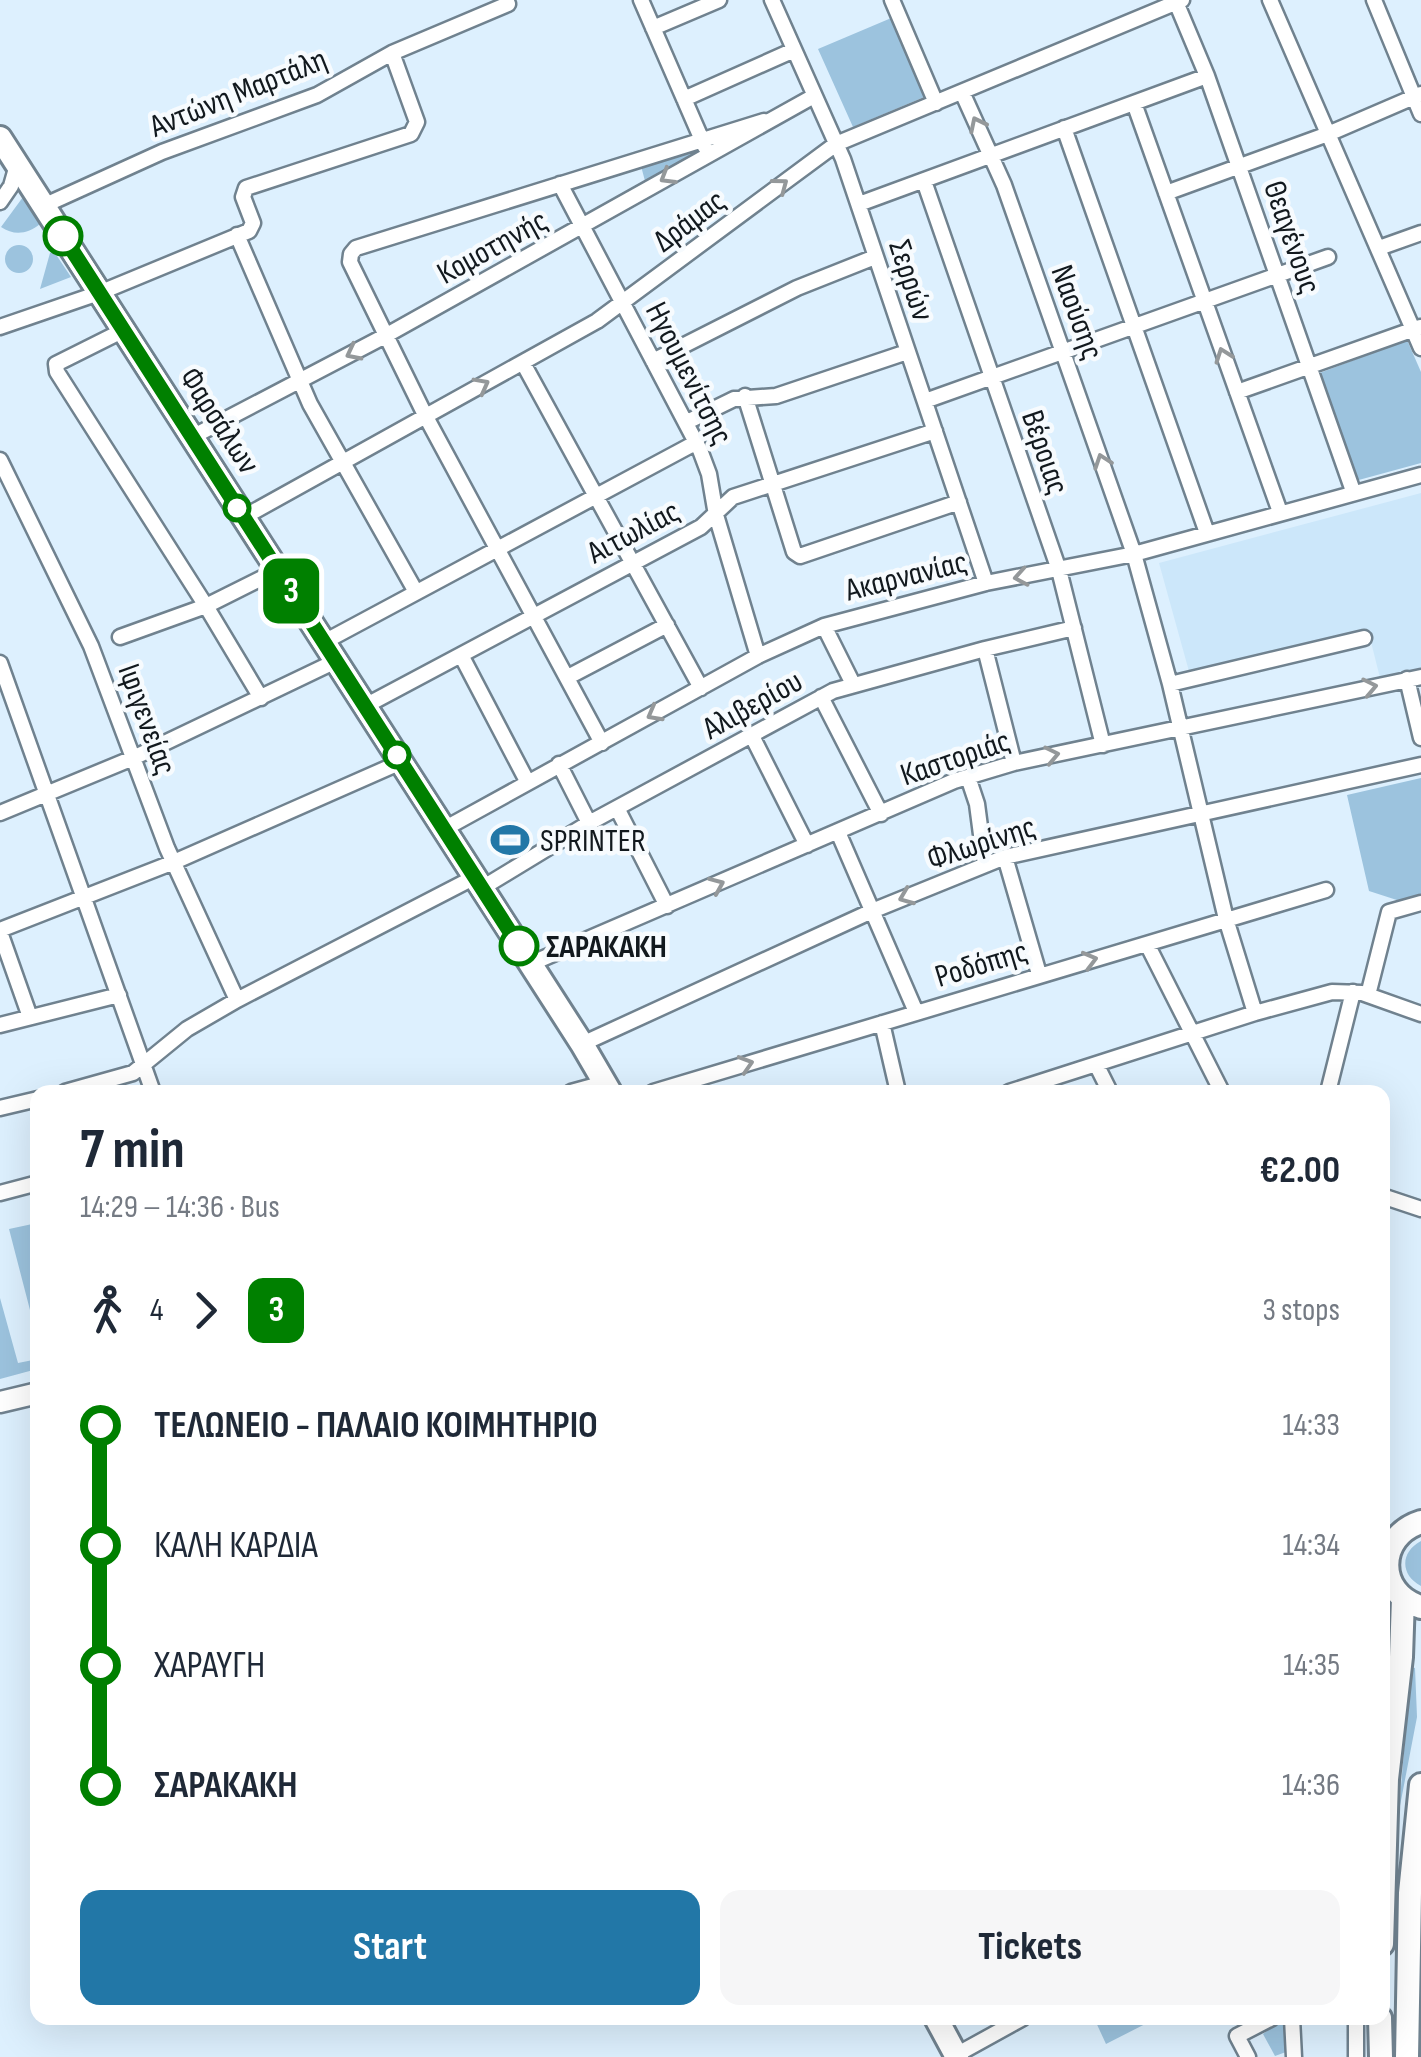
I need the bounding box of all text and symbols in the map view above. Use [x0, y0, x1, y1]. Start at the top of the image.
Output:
street label: Αντώνη Μαρτάλη [144, 40, 333, 147]
one-way arrow [970, 116, 990, 134]
one-way arrow [660, 165, 678, 184]
street label: Θεαγένους [1254, 176, 1329, 299]
one-way arrow [770, 180, 788, 197]
street label: Δράμας [646, 182, 734, 261]
street label: Κομοτηνής [431, 201, 555, 293]
unlabelled marker [44, 217, 82, 255]
street label: Σερρών [879, 235, 942, 326]
street label: Ναούσης [1042, 260, 1112, 365]
street label: Ηγουμενίτσης [636, 296, 741, 451]
one-way arrow [345, 341, 363, 361]
one-way arrow [1214, 347, 1235, 364]
street label: Φαρσάλων [170, 360, 267, 481]
one-way arrow [471, 377, 489, 397]
street label: Βέροιας [1012, 405, 1077, 500]
one-way arrow [1093, 454, 1114, 471]
street label: Αιτωλίας [580, 492, 687, 573]
unlabelled marker [224, 495, 250, 521]
street label: Ακαρνανίας [840, 543, 971, 611]
line badge: 3 [258, 558, 324, 624]
one-way arrow [1013, 565, 1030, 586]
text: 3 [283, 570, 299, 613]
street label: Ιφιγενείας [109, 659, 185, 780]
street label: Αλιβερίου [695, 662, 809, 749]
one-way arrow [1361, 678, 1378, 699]
one-way arrow [647, 702, 665, 721]
street label: Καστοριάς [896, 722, 1015, 795]
unlabelled marker [384, 742, 410, 768]
one-way arrow [1043, 746, 1060, 767]
street label: Φλωρίνης [922, 808, 1041, 879]
sports icon: SPRINTER [489, 819, 531, 861]
place label: SPRINTER [540, 822, 646, 861]
one-way arrow [707, 876, 725, 896]
one-way arrow [898, 886, 915, 906]
marker: ΣΑΡΑΚΑΚΗ [500, 927, 538, 965]
place label: ΣΑΡΑΚΑΚΗ [546, 928, 667, 967]
street label: Ροδόπης [930, 932, 1032, 997]
one-way arrow [1081, 950, 1098, 971]
one-way arrow [737, 1055, 754, 1076]
text: 7 min [80, 1117, 185, 1184]
text: €2.00 [1259, 1148, 1340, 1193]
text: 14:29 – 14:36 · Bus [80, 1188, 280, 1227]
icon: walk [80, 1283, 135, 1338]
icon: forward [178, 1283, 233, 1338]
text: 3 [268, 1289, 284, 1332]
text: 4 [150, 1291, 163, 1330]
text: 3 stops [1262, 1291, 1340, 1330]
text: ΤΕΛΩΝΕΙΟ - ΠΑΛΑΙΟ ΚΟΙΜΗΤΗΡΙΟ [154, 1403, 598, 1448]
text: 14:33 [1283, 1406, 1340, 1445]
text: ΚΑΛΗ ΚΑΡΔΙΑ [154, 1523, 318, 1568]
text: 14:34 [1283, 1526, 1340, 1565]
text: ΧΑΡΑΥΓΗ [154, 1643, 265, 1688]
text: 14:35 [1283, 1646, 1340, 1685]
text: ΣΑΡΑΚΑΚΗ [154, 1763, 297, 1808]
text: 14:36 [1282, 1766, 1340, 1805]
button: Start [80, 1890, 700, 2005]
button: Tickets [720, 1890, 1340, 2005]

